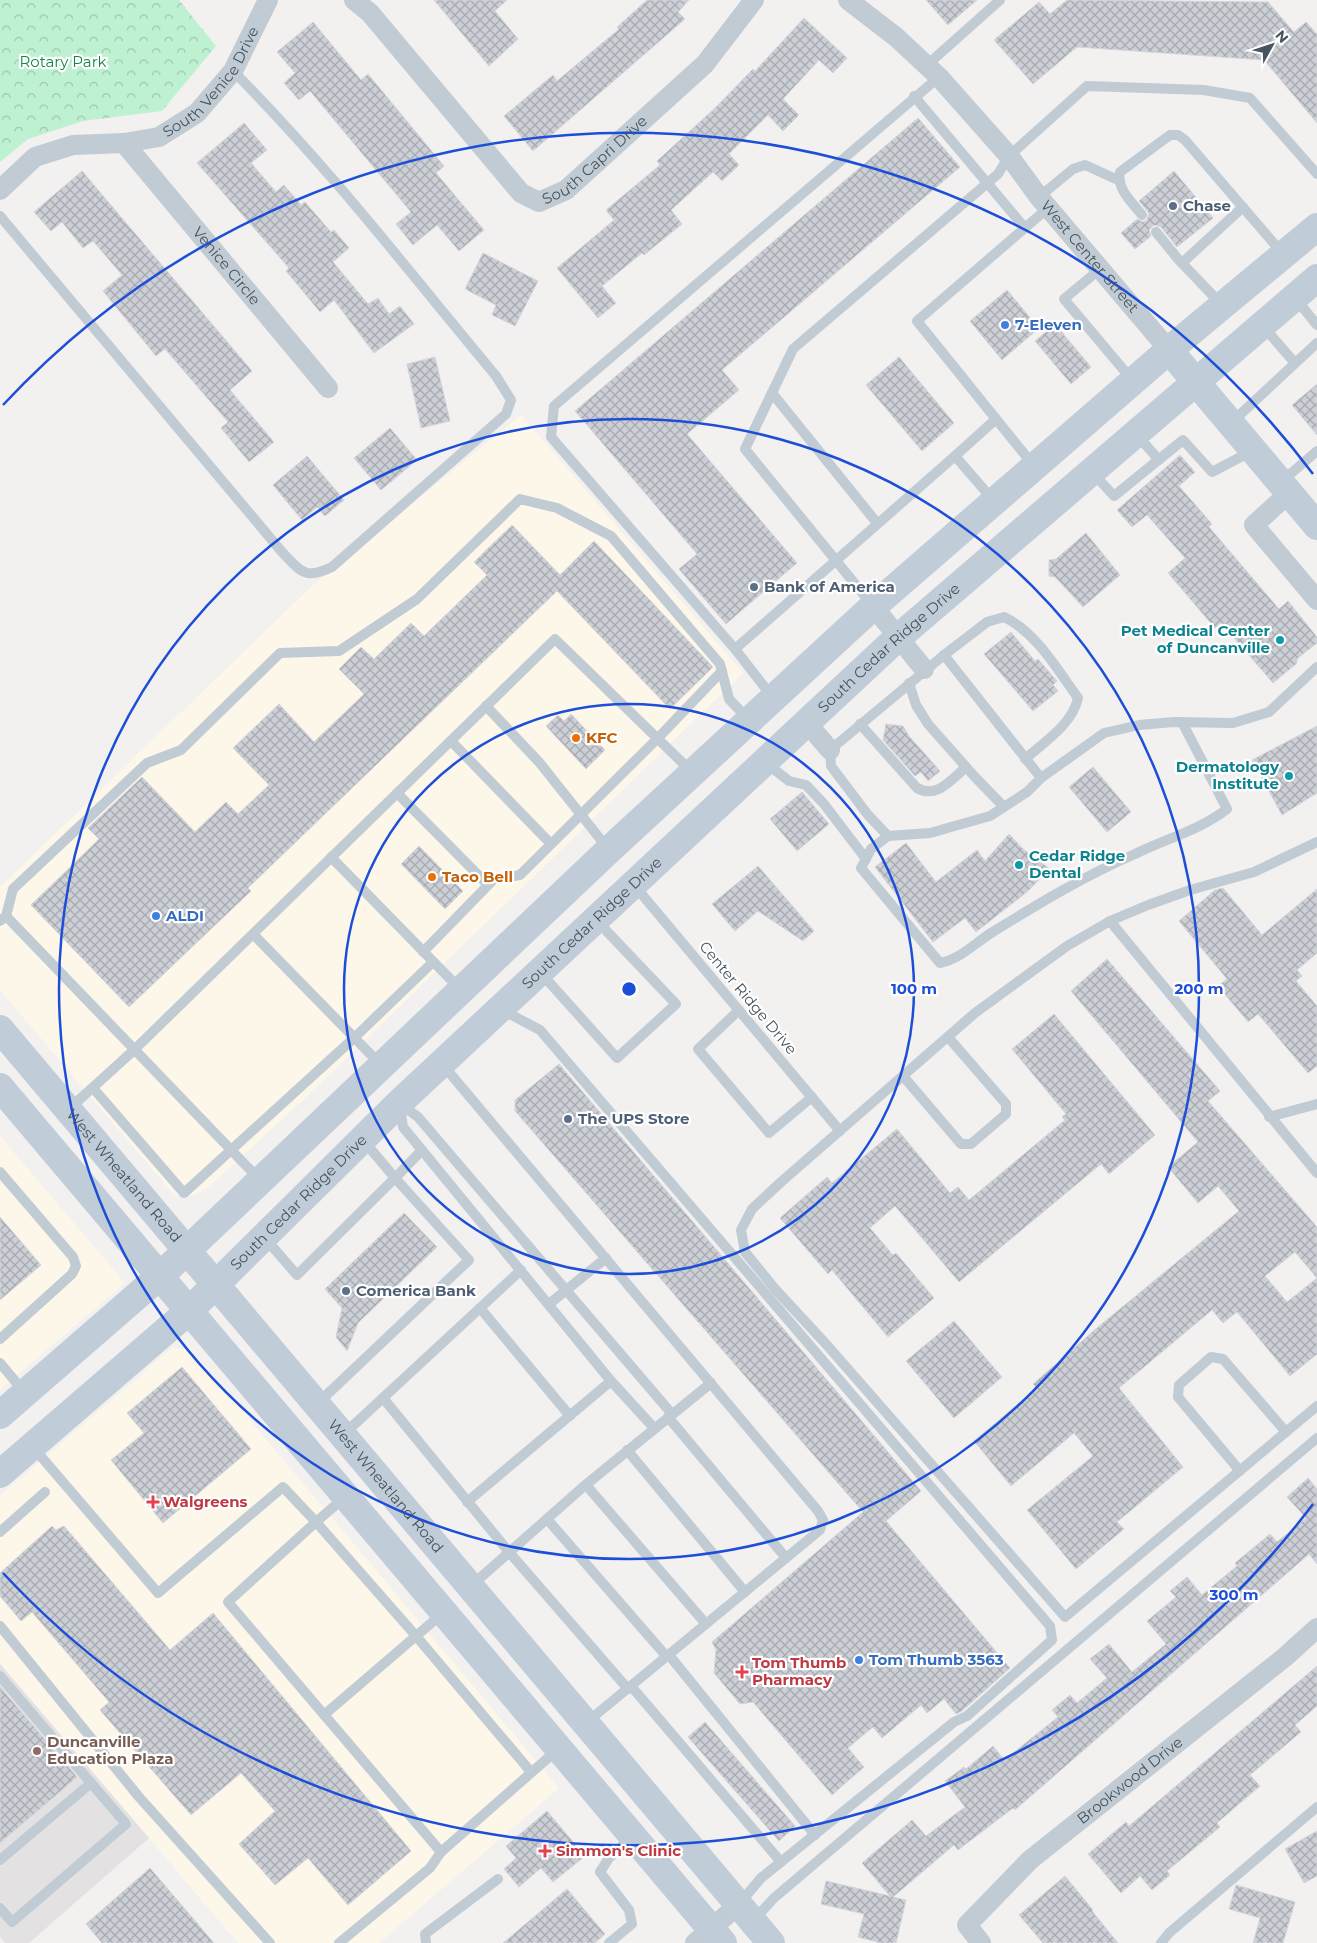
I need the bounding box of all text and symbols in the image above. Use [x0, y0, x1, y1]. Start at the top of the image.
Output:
north arrow [1247, 20, 1297, 70]
street label: South Venice Drive [159, 23, 262, 141]
text: N [1271, 27, 1292, 47]
park label: Rotary Park [19, 52, 107, 71]
street label: South Capri Drive [539, 111, 651, 208]
street label: West Center Street [1037, 196, 1143, 317]
place label: Chase [1183, 196, 1231, 215]
marker: Chase [1167, 200, 1179, 212]
street label: Venice Circle [189, 223, 265, 309]
place label: 7-Eleven [1015, 315, 1082, 334]
marker: 7-Eleven [999, 319, 1011, 331]
place label: Bank of America [764, 577, 895, 596]
street label: South Cedar Ridge Drive [814, 579, 964, 716]
marker: Bank of America [748, 581, 760, 593]
place label: Pet Medical Center of Duncanville [1121, 621, 1271, 657]
marker: Pet Medical Center of Duncanville [1274, 634, 1286, 646]
place label: KFC [586, 728, 618, 747]
marker: KFC [570, 732, 582, 744]
place label: Dermatology Institute [1176, 757, 1280, 793]
marker: Dermatology Institute [1283, 770, 1295, 782]
place label: Cedar Ridge Dental [1029, 846, 1125, 882]
street label: South Cedar Ridge Drive [517, 853, 666, 993]
marker: Cedar Ridge Dental [1013, 859, 1025, 871]
place label: Taco Bell [442, 867, 513, 886]
marker: Taco Bell [426, 871, 438, 883]
place label: ALDI [165, 906, 204, 925]
marker: ALDI [150, 910, 162, 922]
street label: Center Ridge Drive [695, 937, 801, 1058]
text: 100 m [891, 979, 937, 998]
text: 200 m [1174, 979, 1224, 998]
centre of rings [620, 980, 638, 998]
street label: West Wheatland Road [62, 1105, 186, 1246]
place label: The UPS Store [578, 1109, 690, 1128]
marker: The UPS Store [562, 1113, 574, 1125]
street label: South Cedar Ridge Drive [226, 1130, 371, 1274]
place label: Comerica Bank [356, 1281, 476, 1300]
marker: Comerica Bank [340, 1285, 352, 1297]
street label: West Wheatland Road [324, 1415, 448, 1556]
place label: Walgreens [163, 1492, 248, 1511]
marker: Walgreens [147, 1496, 159, 1508]
text: 300 m [1208, 1585, 1259, 1604]
place label: Tom Thumb 3563 [869, 1650, 1004, 1669]
place label: Tom Thumb Pharmacy [752, 1653, 846, 1689]
marker: Tom Thumb 3563 [853, 1654, 865, 1666]
marker: Tom Thumb Pharmacy [736, 1666, 748, 1678]
place label: Duncanville Education Plaza [47, 1732, 173, 1768]
street label: Brookwood Drive [1073, 1732, 1186, 1828]
marker: Duncanville Education Plaza [31, 1745, 43, 1757]
place label: Simmon's Clinic [556, 1841, 681, 1860]
marker: Simmon's Clinic [538, 1844, 552, 1858]

